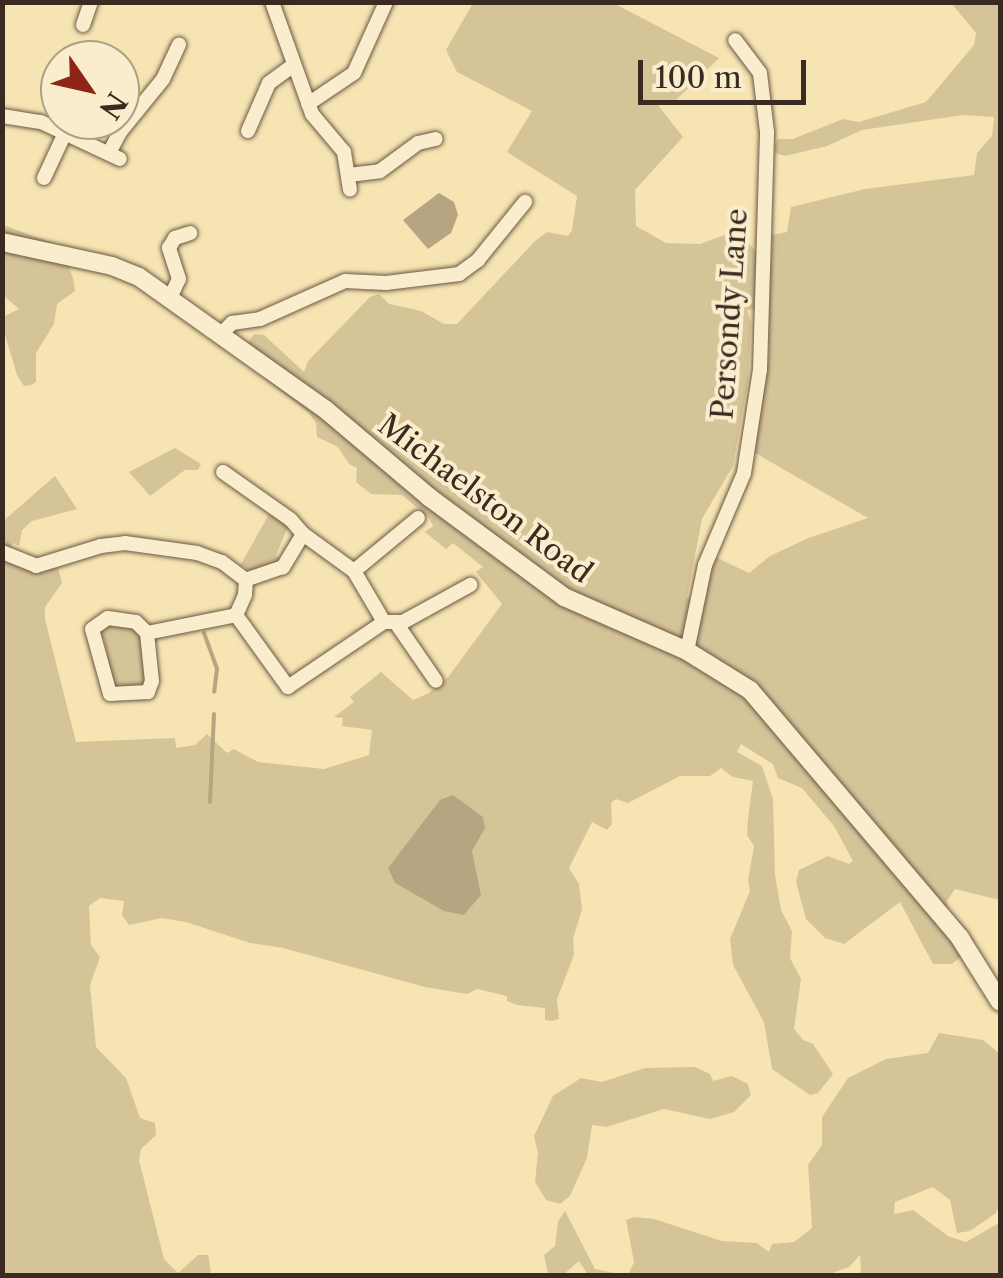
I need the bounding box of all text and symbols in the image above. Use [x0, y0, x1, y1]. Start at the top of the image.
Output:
north arrow [40, 40, 140, 140]
scale bar [643, 40, 810, 102]
text: 100 m [655, 59, 742, 96]
text: N [92, 86, 134, 125]
street label: Persondy Lane [705, 207, 755, 421]
street label: Michaelston Road [371, 407, 599, 591]

